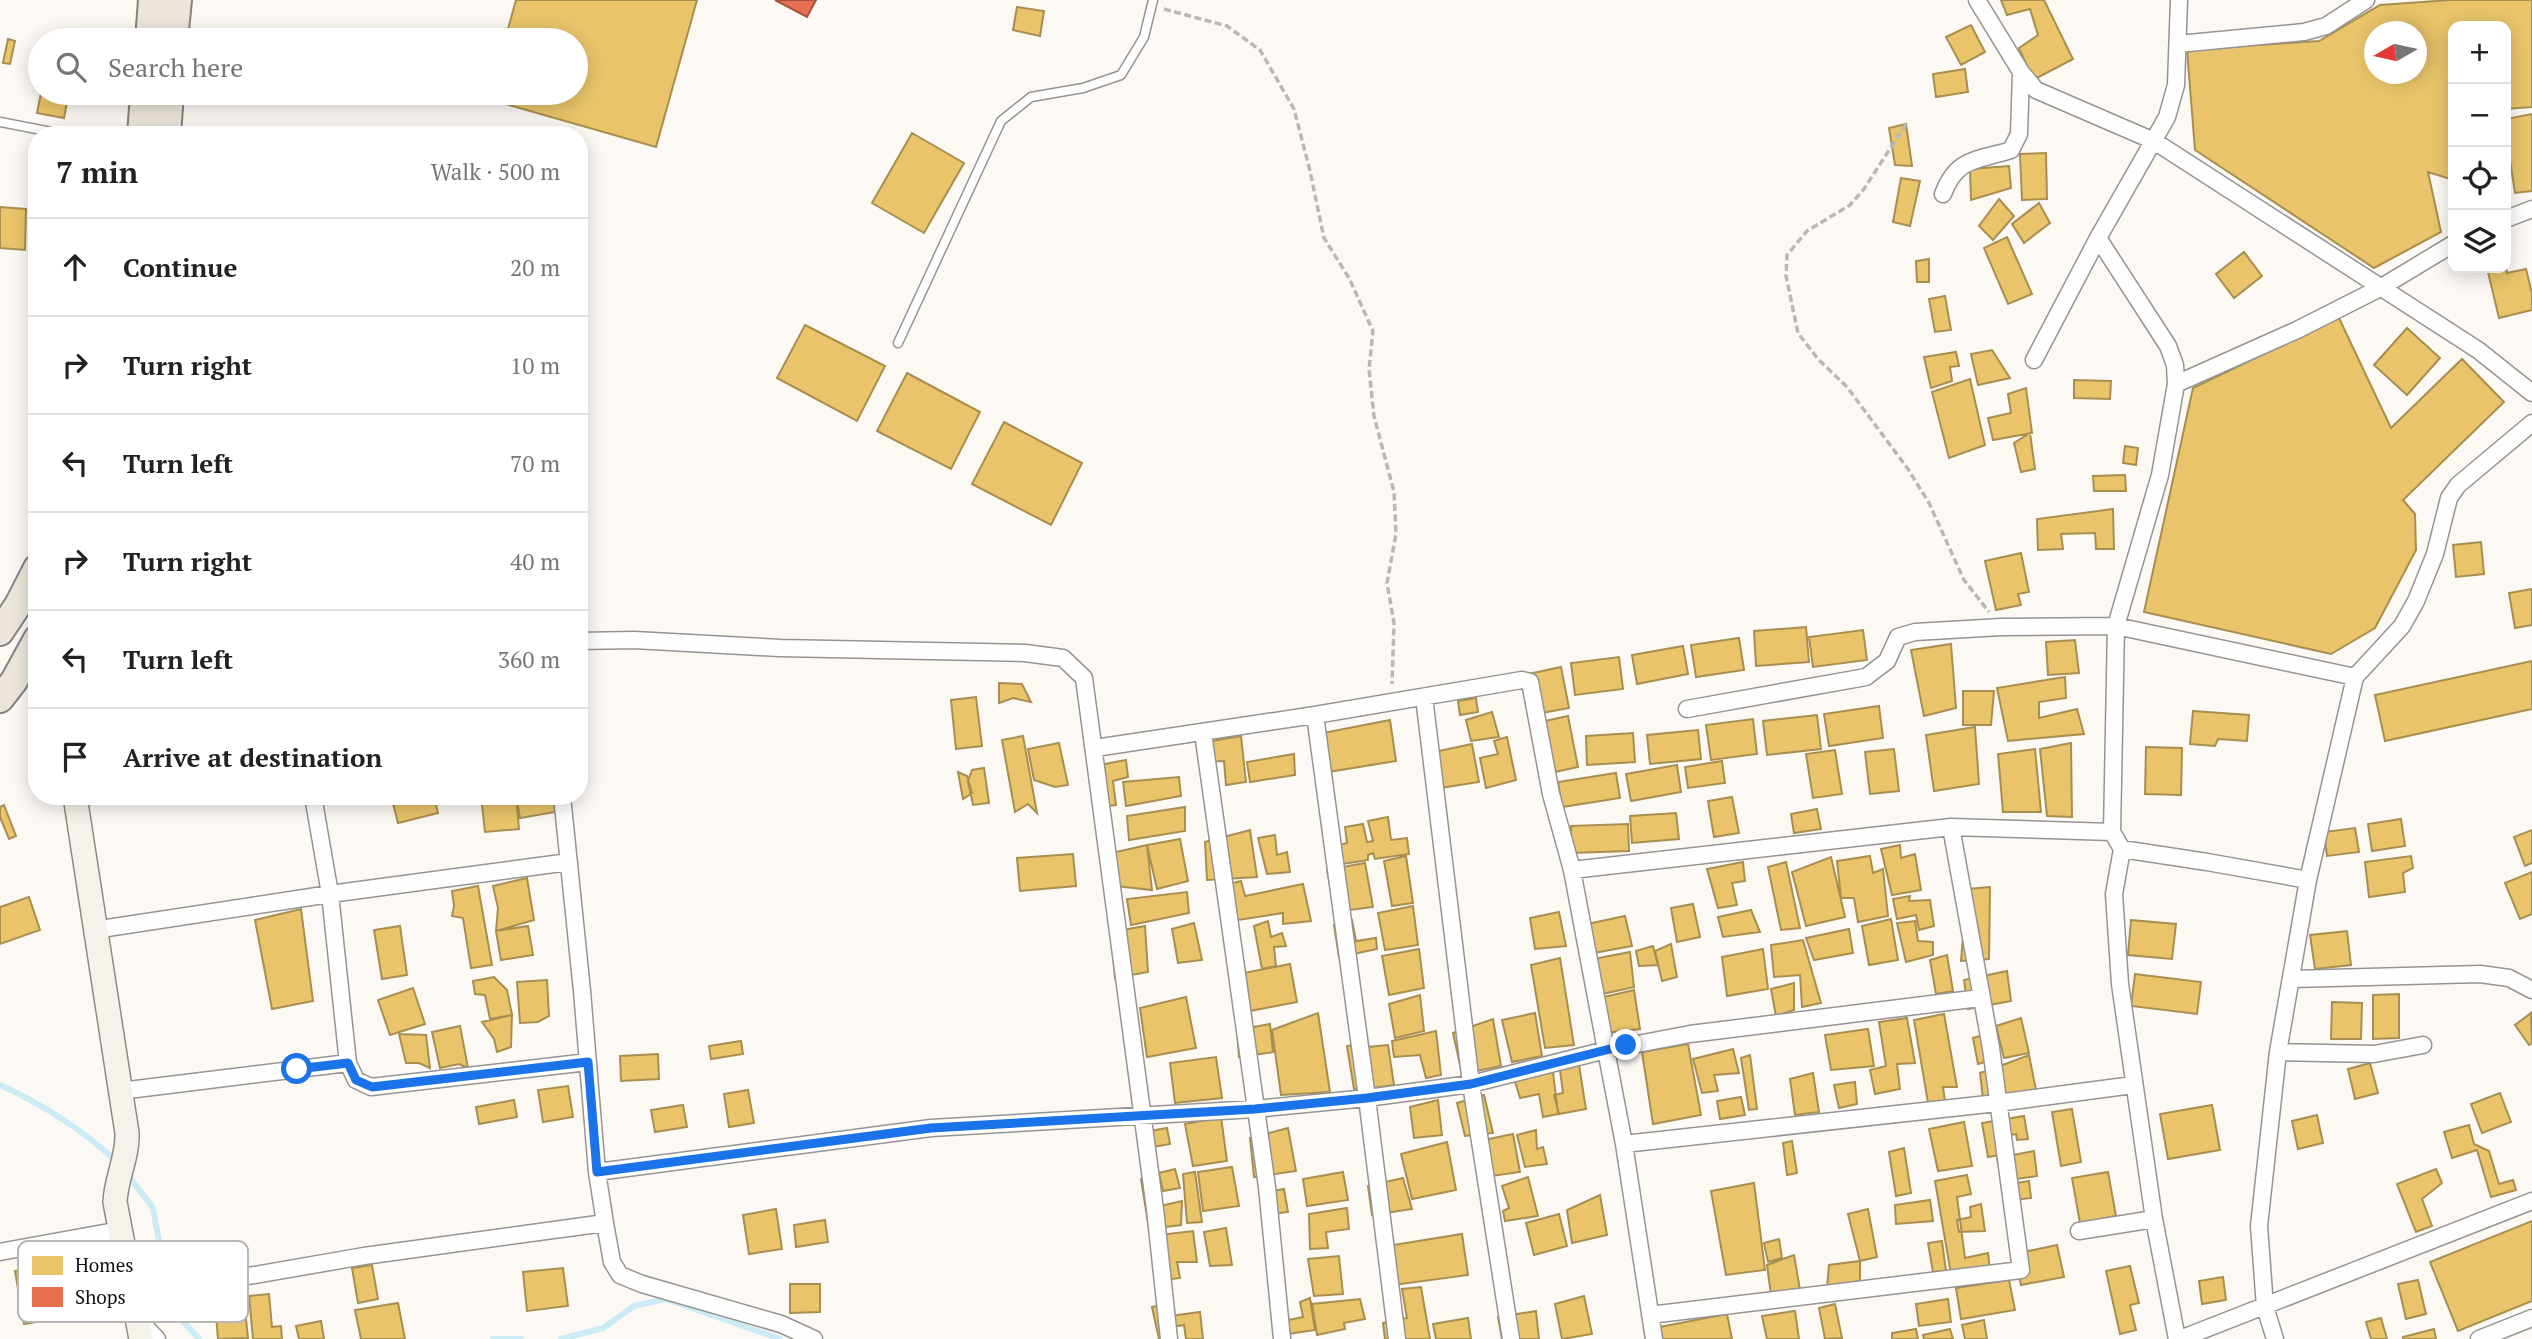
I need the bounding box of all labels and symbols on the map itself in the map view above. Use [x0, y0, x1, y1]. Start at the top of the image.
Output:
north arrow [2364, 21, 2427, 84]
route end [1610, 1029, 1641, 1060]
route start [281, 1053, 312, 1084]
legend [18, 1241, 248, 1322]
text: Homes [75, 1252, 134, 1277]
text: Shops [75, 1284, 126, 1309]

